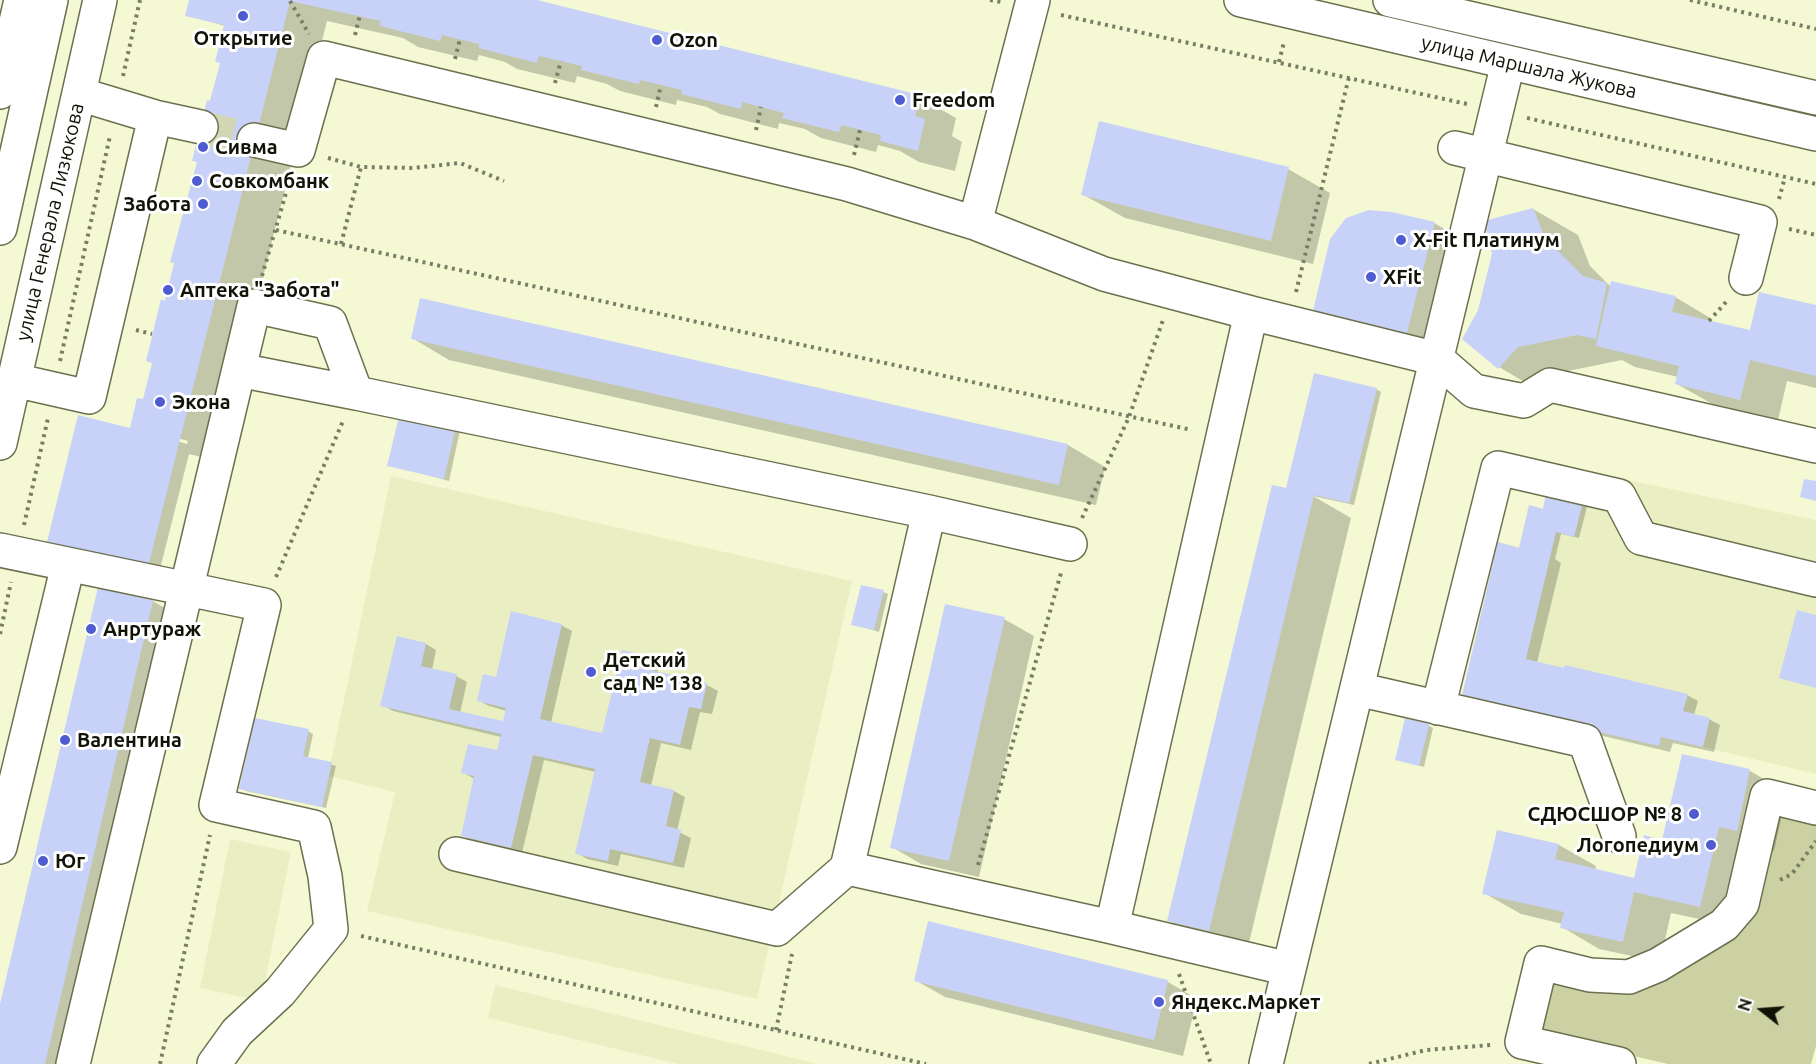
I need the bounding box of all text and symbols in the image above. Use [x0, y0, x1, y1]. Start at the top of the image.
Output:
marker: Открытие [236, 9, 250, 23]
place label: Открытие [193, 26, 293, 50]
place label: Ozon [669, 28, 718, 52]
street label: улица Маршала Жукова [1419, 30, 1639, 104]
marker: Ozon [650, 33, 664, 47]
place label: Freedom [912, 88, 995, 112]
marker: Freedom [893, 93, 907, 107]
street label: улица Генерала Лизюкова [11, 101, 89, 343]
place label: Сивма [215, 135, 278, 159]
marker: Сивма [196, 140, 210, 154]
place label: Совкомбанк [209, 169, 329, 193]
marker: Совкомбанк [190, 174, 204, 188]
place label: Забота [123, 192, 191, 216]
marker: Забота [196, 197, 210, 211]
place label: X-Fit Платинум [1413, 228, 1560, 252]
marker: X-Fit Платинум [1394, 233, 1408, 247]
place label: XFit [1383, 265, 1422, 289]
marker: XFit [1364, 270, 1378, 284]
place label: Аптека "Забота" [180, 278, 340, 302]
marker: Аптека "Забота" [161, 283, 175, 297]
place label: Экона [172, 390, 231, 414]
marker: Экона [153, 395, 167, 409]
place label: Анртураж [103, 617, 201, 641]
marker: Анртураж [84, 622, 98, 636]
place label: Детский сад № 138 [603, 648, 702, 695]
marker: Детский сад № 138 [584, 665, 598, 679]
place label: Валентина [77, 728, 182, 752]
marker: Валентина [58, 733, 72, 747]
place label: СДЮСШОР № 8 [1527, 802, 1682, 826]
marker: СДЮСШОР № 8 [1687, 807, 1701, 821]
place label: Логопедиум [1577, 833, 1699, 857]
marker: Логопедиум [1704, 838, 1718, 852]
place label: Юг [55, 849, 85, 873]
marker: Юг [36, 854, 50, 868]
north arrow [1732, 980, 1792, 1040]
place label: Яндекс.Маркет [1171, 990, 1320, 1014]
marker: Яндекс.Маркет [1152, 995, 1166, 1009]
text: N [1734, 996, 1755, 1013]

